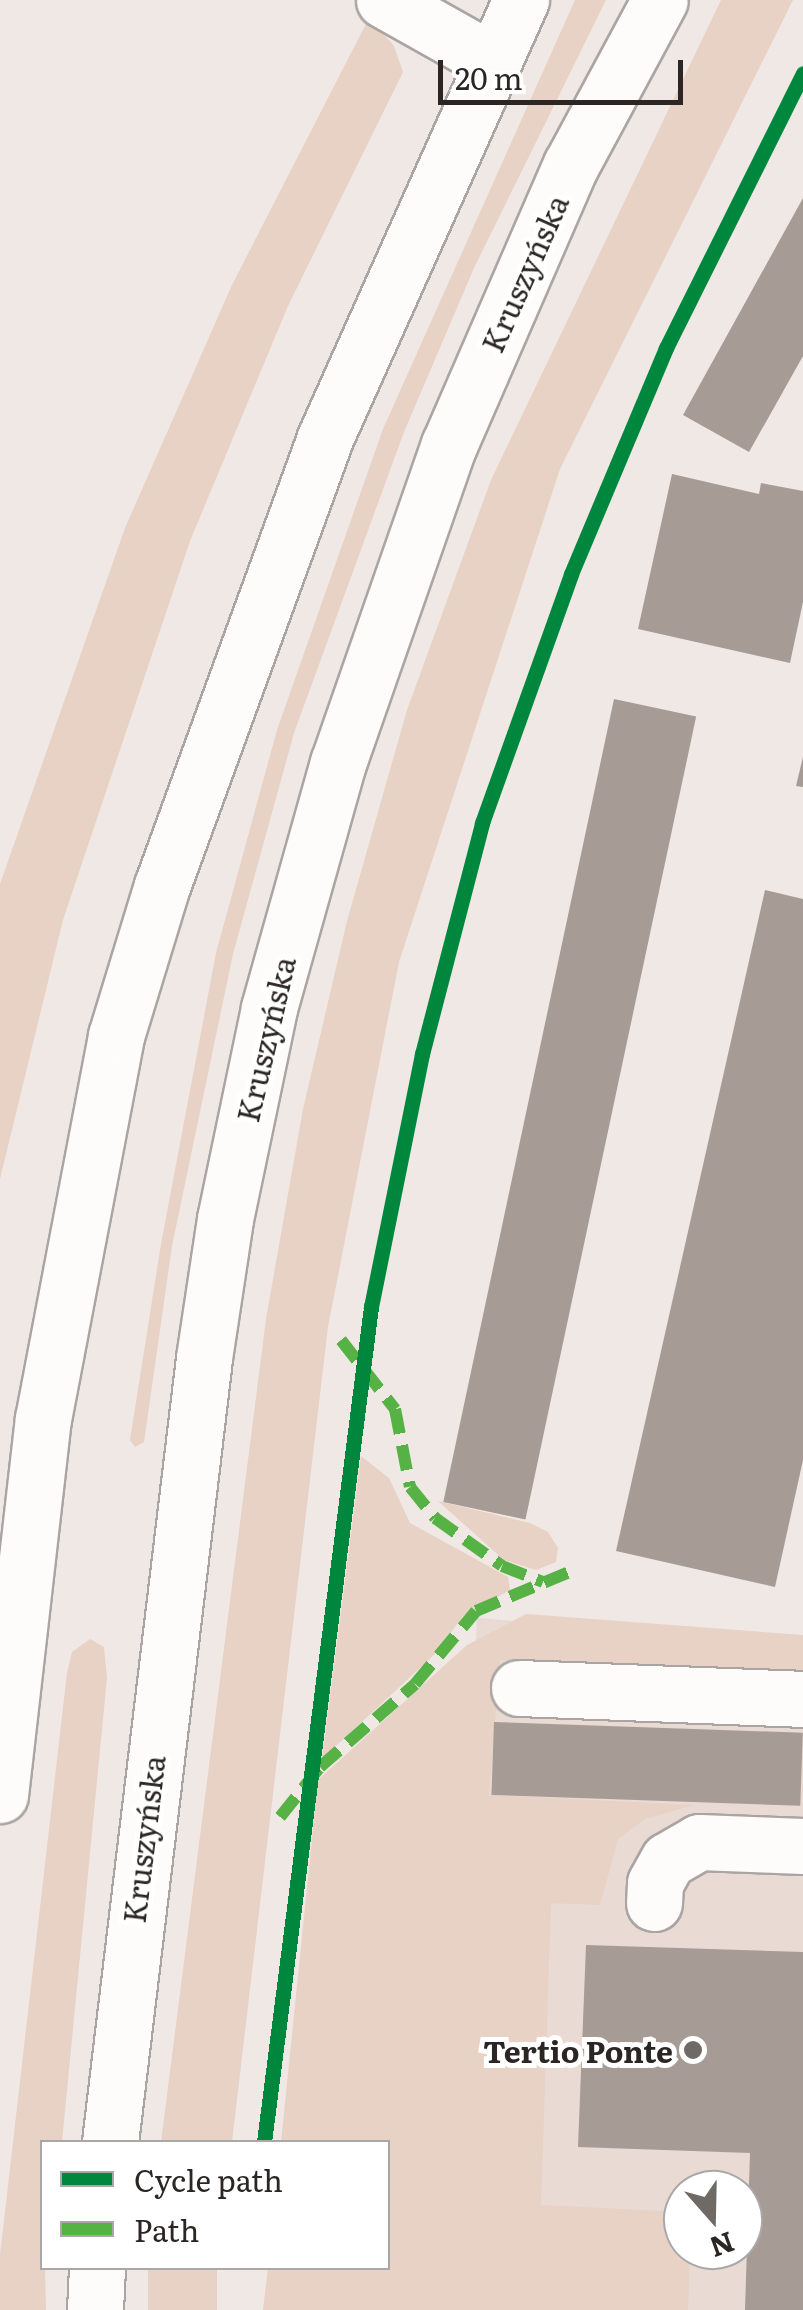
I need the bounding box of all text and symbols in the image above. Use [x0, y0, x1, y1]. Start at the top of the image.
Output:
scale bar [443, 40, 688, 102]
text: 20 m [455, 55, 523, 99]
street label: Kruszyńska [473, 189, 575, 357]
street label: Kruszyńska [228, 953, 302, 1125]
street label: Kruszyńska [115, 1753, 171, 1925]
place label: Tertio Ponte [483, 2032, 673, 2068]
marker: Tertio Ponte [682, 2039, 704, 2061]
legend [40, 2140, 390, 2270]
text: Cycle path [134, 2157, 283, 2201]
north arrow [663, 2170, 763, 2270]
text: Path [134, 2207, 199, 2251]
text: N [704, 2223, 741, 2270]

